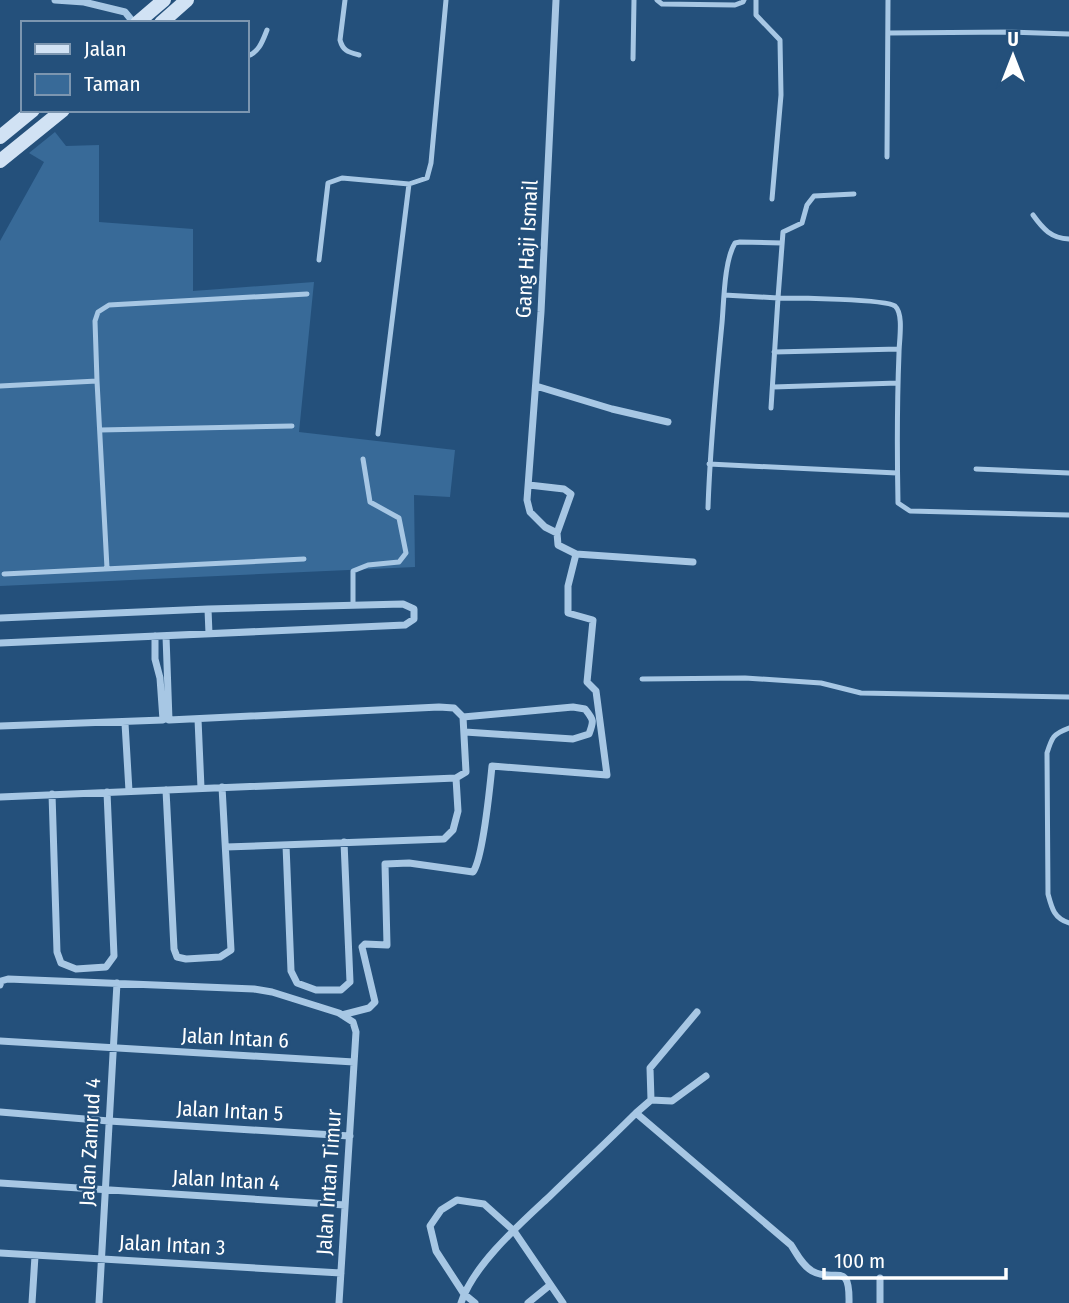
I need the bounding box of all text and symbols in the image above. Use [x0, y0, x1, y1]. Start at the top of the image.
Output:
legend [21, 21, 248, 112]
north arrow [978, 21, 1048, 91]
text: U [1007, 28, 1019, 51]
text: Jalan [84, 36, 127, 62]
text: Taman [84, 71, 140, 97]
street label: Gang Haji Ismail [510, 179, 544, 319]
street label: Jalan Intan 6 [181, 1022, 289, 1054]
street label: Jalan Zamrud 4 [74, 1077, 106, 1207]
street label: Jalan Intan 5 [176, 1095, 284, 1127]
street label: Jalan Intan Timur [311, 1107, 347, 1256]
street label: Jalan Intan 4 [172, 1164, 280, 1196]
street label: Jalan Intan 3 [118, 1229, 226, 1261]
scale bar [824, 1236, 1006, 1280]
text: 100 m [834, 1248, 885, 1274]

